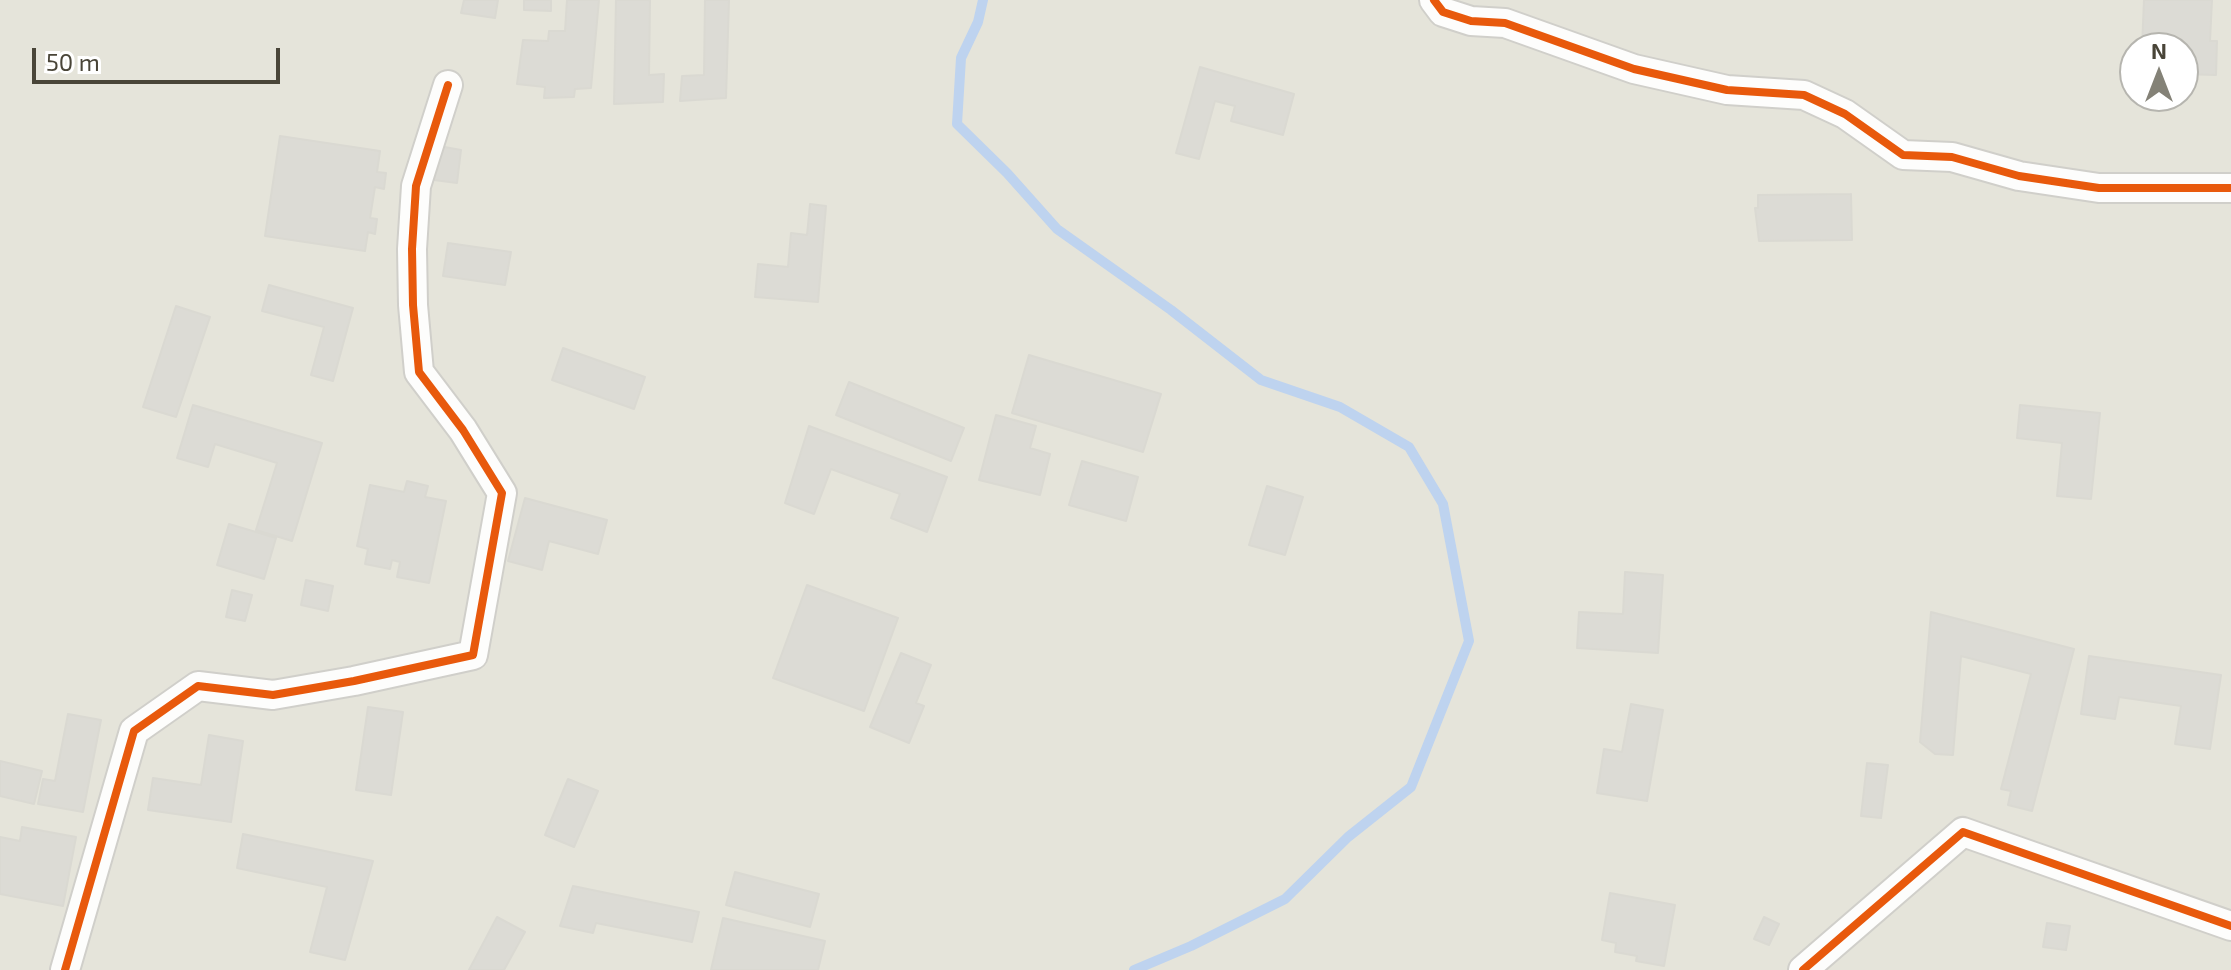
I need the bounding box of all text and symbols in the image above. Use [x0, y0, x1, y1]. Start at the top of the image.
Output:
scale bar [36, 32, 284, 82]
north arrow [2119, 32, 2199, 112]
text: N [2151, 37, 2167, 63]
text: 50 m [46, 47, 100, 76]

